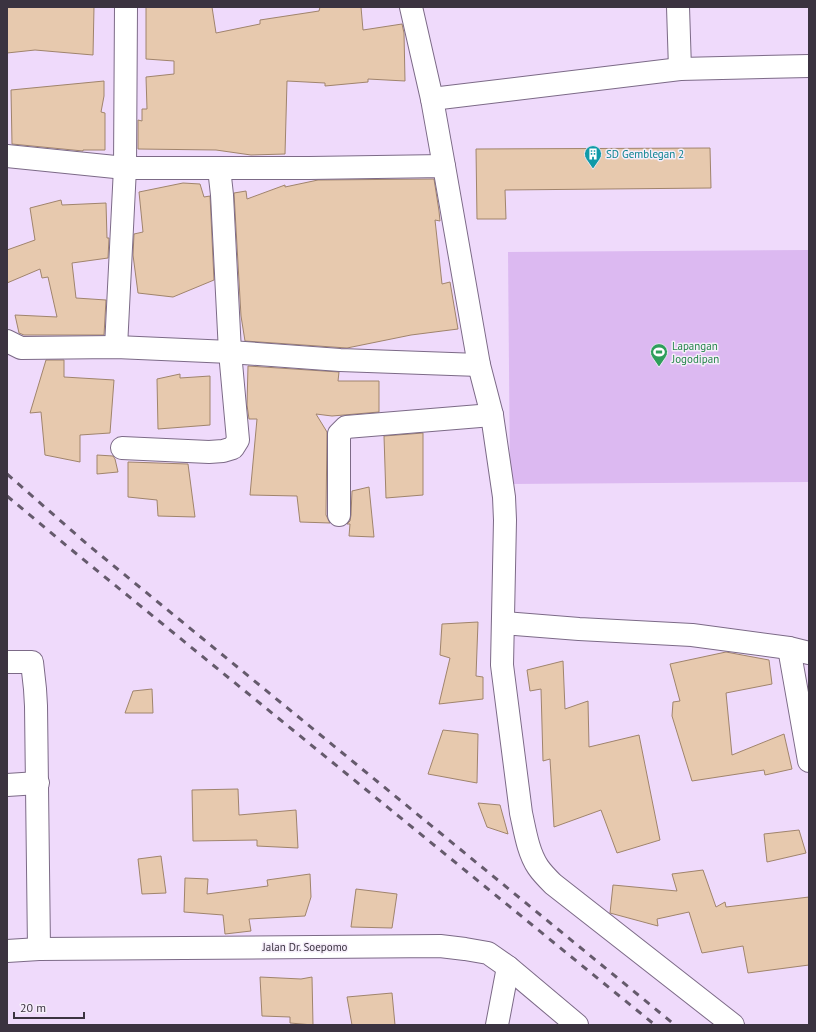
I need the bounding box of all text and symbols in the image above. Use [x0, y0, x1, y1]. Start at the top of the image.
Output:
building icon: SD Gemblegan 2 [583, 144, 603, 169]
place label: SD Gemblegan 2 [606, 147, 684, 161]
place label: Lapangan Jogodipan [671, 339, 719, 366]
sports icon: Lapangan Jogodipan [649, 342, 669, 367]
street label: Jalan Dr. Soepomo [262, 940, 348, 954]
scale bar [14, 994, 84, 1020]
text: 20 m [20, 1000, 46, 1015]

